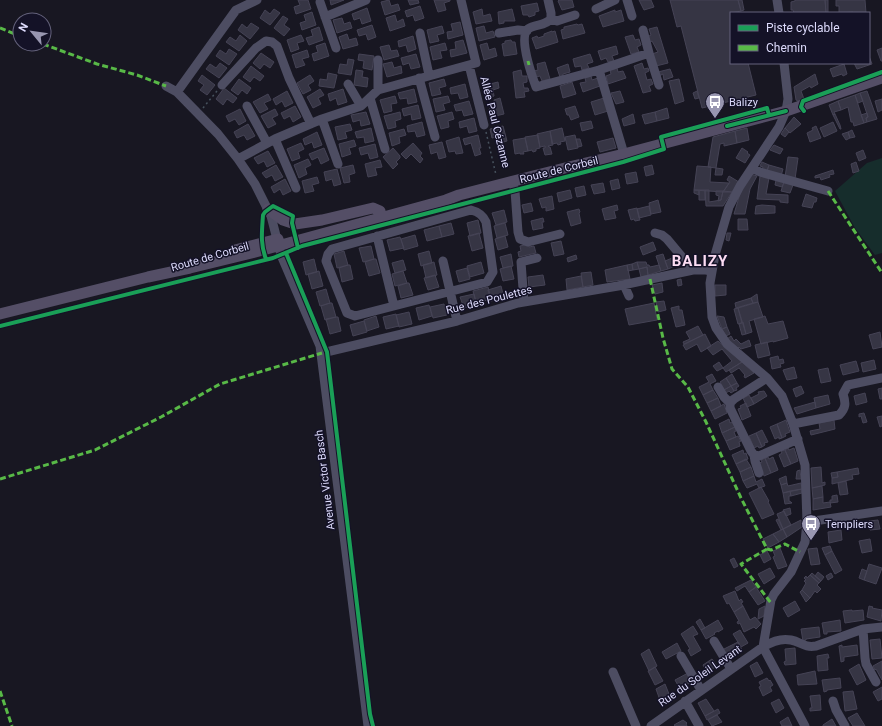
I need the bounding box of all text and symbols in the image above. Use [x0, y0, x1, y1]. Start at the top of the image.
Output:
north arrow [12, 12, 52, 52]
legend [730, 12, 870, 64]
text: N [16, 21, 31, 34]
text: Piste cyclable [766, 21, 840, 35]
text: Chemin [766, 41, 807, 55]
street label: Allée Paul Cézanne [477, 75, 513, 169]
bus stop icon: Balizy [704, 91, 726, 119]
place label: Balizy [729, 96, 759, 109]
street label: Route de Corbeil [518, 154, 600, 186]
street label: Route de Corbeil [169, 240, 251, 274]
district label: BALIZY [672, 252, 728, 270]
street label: Rue des Poulettes [445, 283, 534, 317]
street label: Avenue Victor Basch [312, 429, 338, 531]
bus stop icon: Templiers [800, 513, 822, 541]
place label: Templiers [825, 518, 874, 531]
street label: Rue du Soleil Levant [656, 642, 744, 710]

